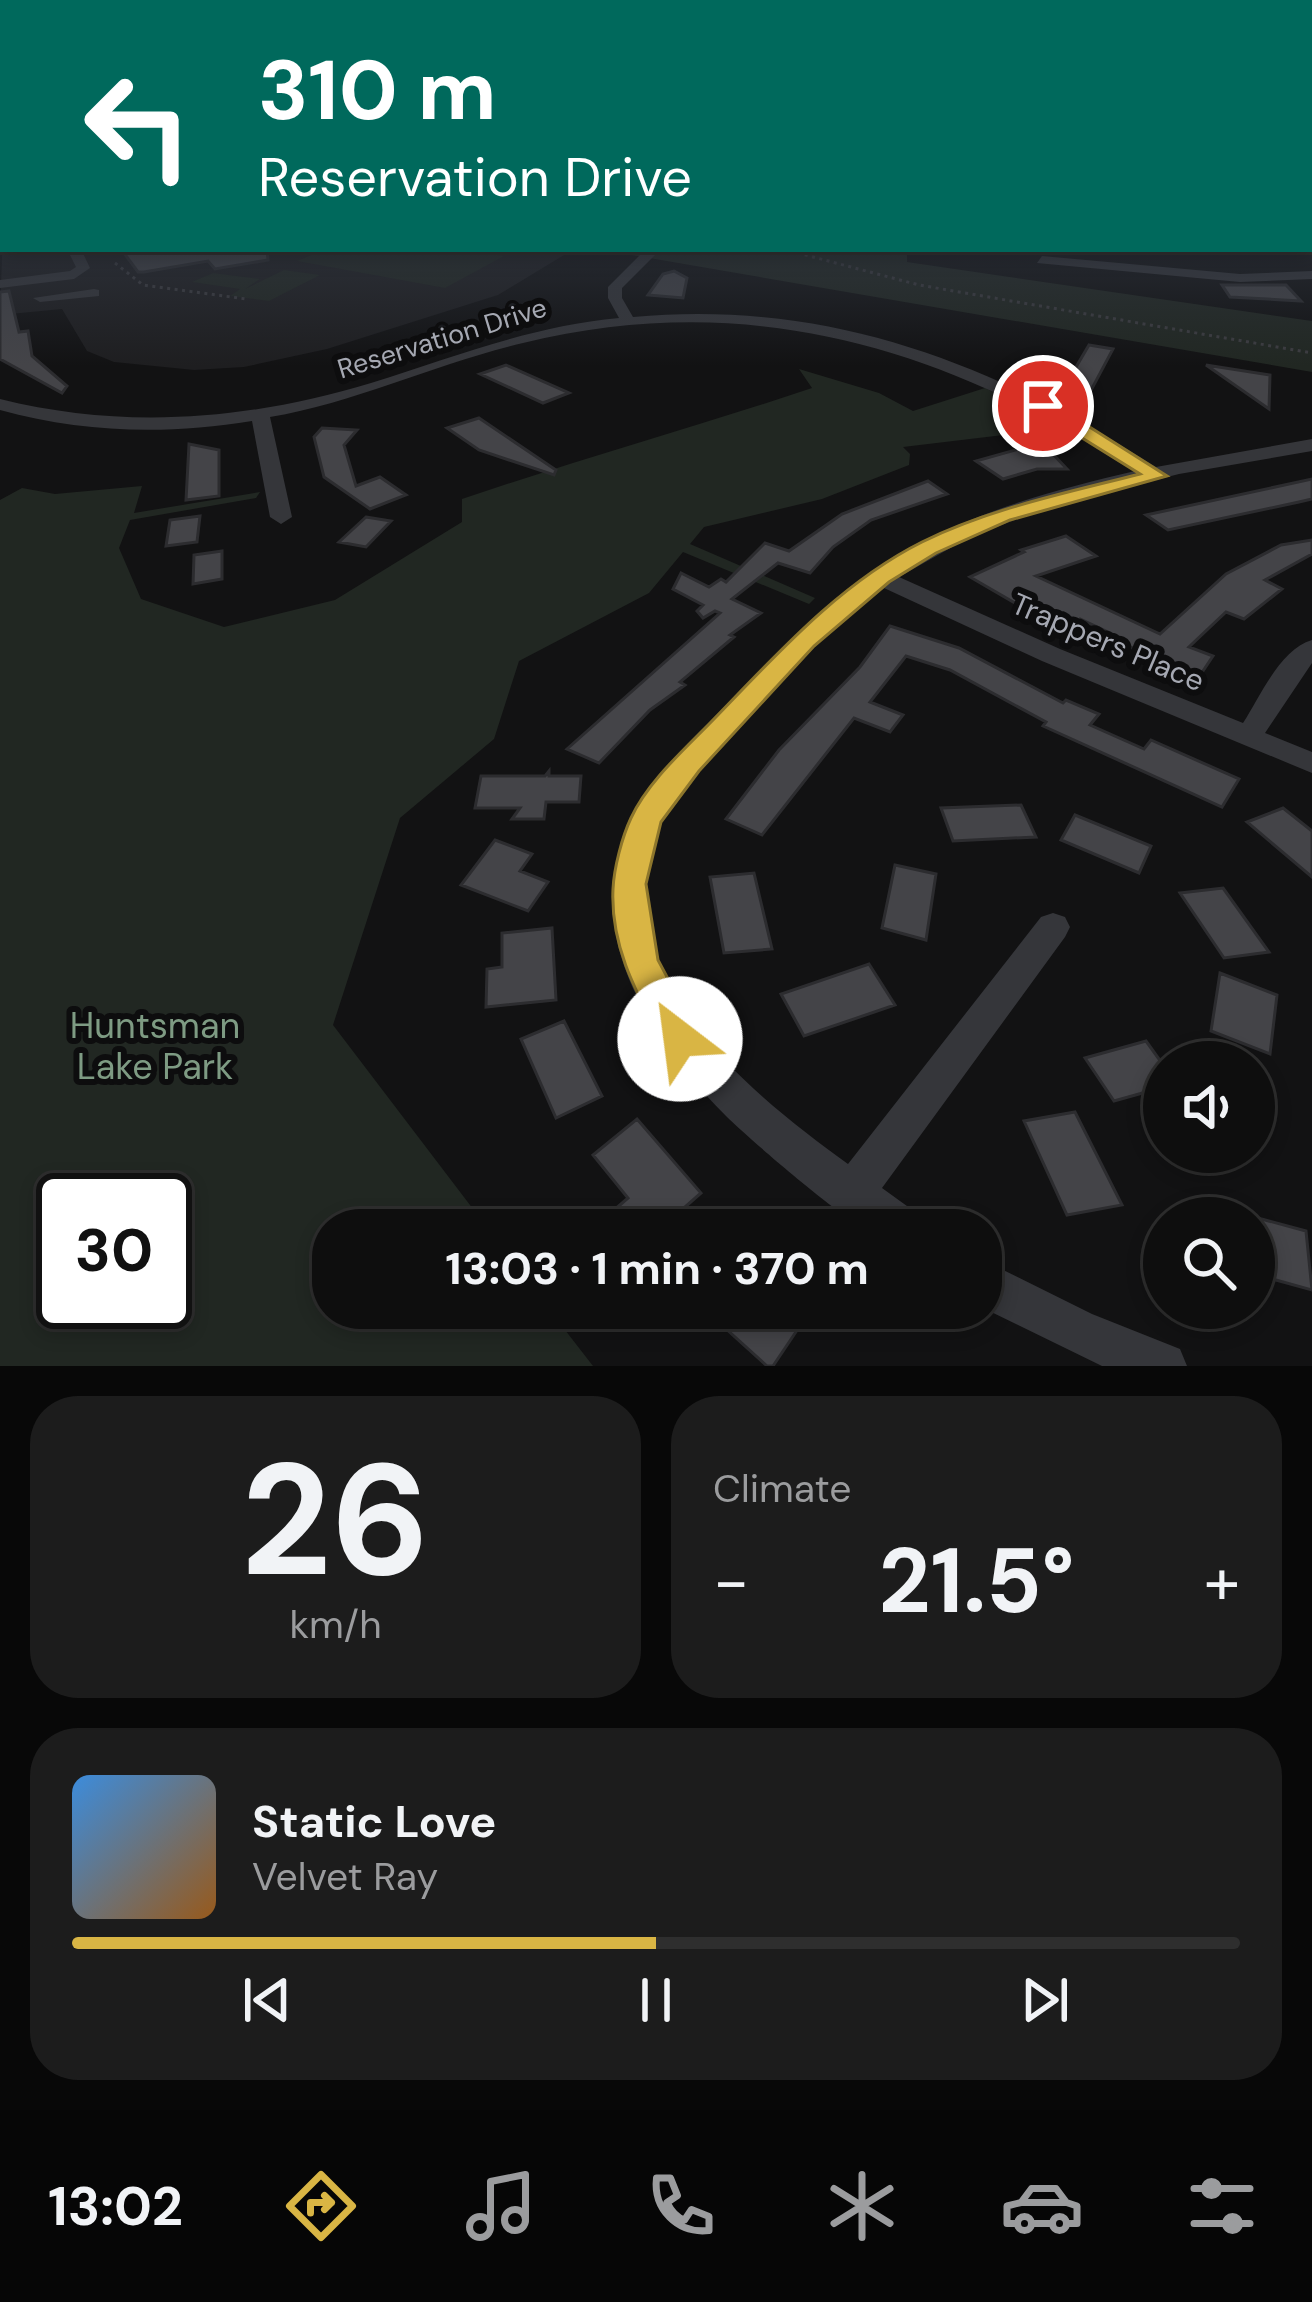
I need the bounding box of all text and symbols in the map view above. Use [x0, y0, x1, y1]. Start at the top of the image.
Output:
text: 310 m [258, 36, 497, 145]
icon: left [60, 48, 216, 204]
text: Reservation Drive [258, 142, 692, 213]
street label: Reservation Drive [333, 290, 551, 386]
pin [992, 355, 1094, 457]
icon: arrive [1010, 373, 1076, 439]
street label: Trappers Place [1006, 584, 1210, 700]
position arrow [617, 976, 743, 1102]
park label: Huntsman Lake Park [70, 1002, 240, 1090]
map controls [1143, 1041, 1275, 1329]
button: sound [1143, 1041, 1275, 1173]
speed limit sign: 30 [36, 1173, 192, 1329]
button: search [1143, 1197, 1275, 1329]
text: 13:03 · 1 min · 370 m [445, 1239, 869, 1298]
text: 26 [241, 1419, 430, 1622]
text: Climate [713, 1463, 851, 1514]
text: 21.5° [878, 1523, 1075, 1640]
text: − [713, 1539, 749, 1624]
text: + [1204, 1539, 1240, 1624]
text: km/h [289, 1599, 382, 1650]
text: Static Love [252, 1792, 496, 1851]
text: Velvet Ray [252, 1851, 438, 1902]
icon: previous [234, 1967, 300, 2033]
icon: pause [623, 1967, 689, 2033]
icon: next [1012, 1967, 1078, 2033]
icon: directions [279, 2164, 363, 2248]
icon: music [459, 2164, 543, 2248]
icon: phone [639, 2164, 723, 2248]
icon: climate [820, 2164, 904, 2248]
icon: car [1000, 2164, 1084, 2248]
icon: filters [1180, 2164, 1264, 2248]
text: 13:02 [48, 2171, 183, 2242]

